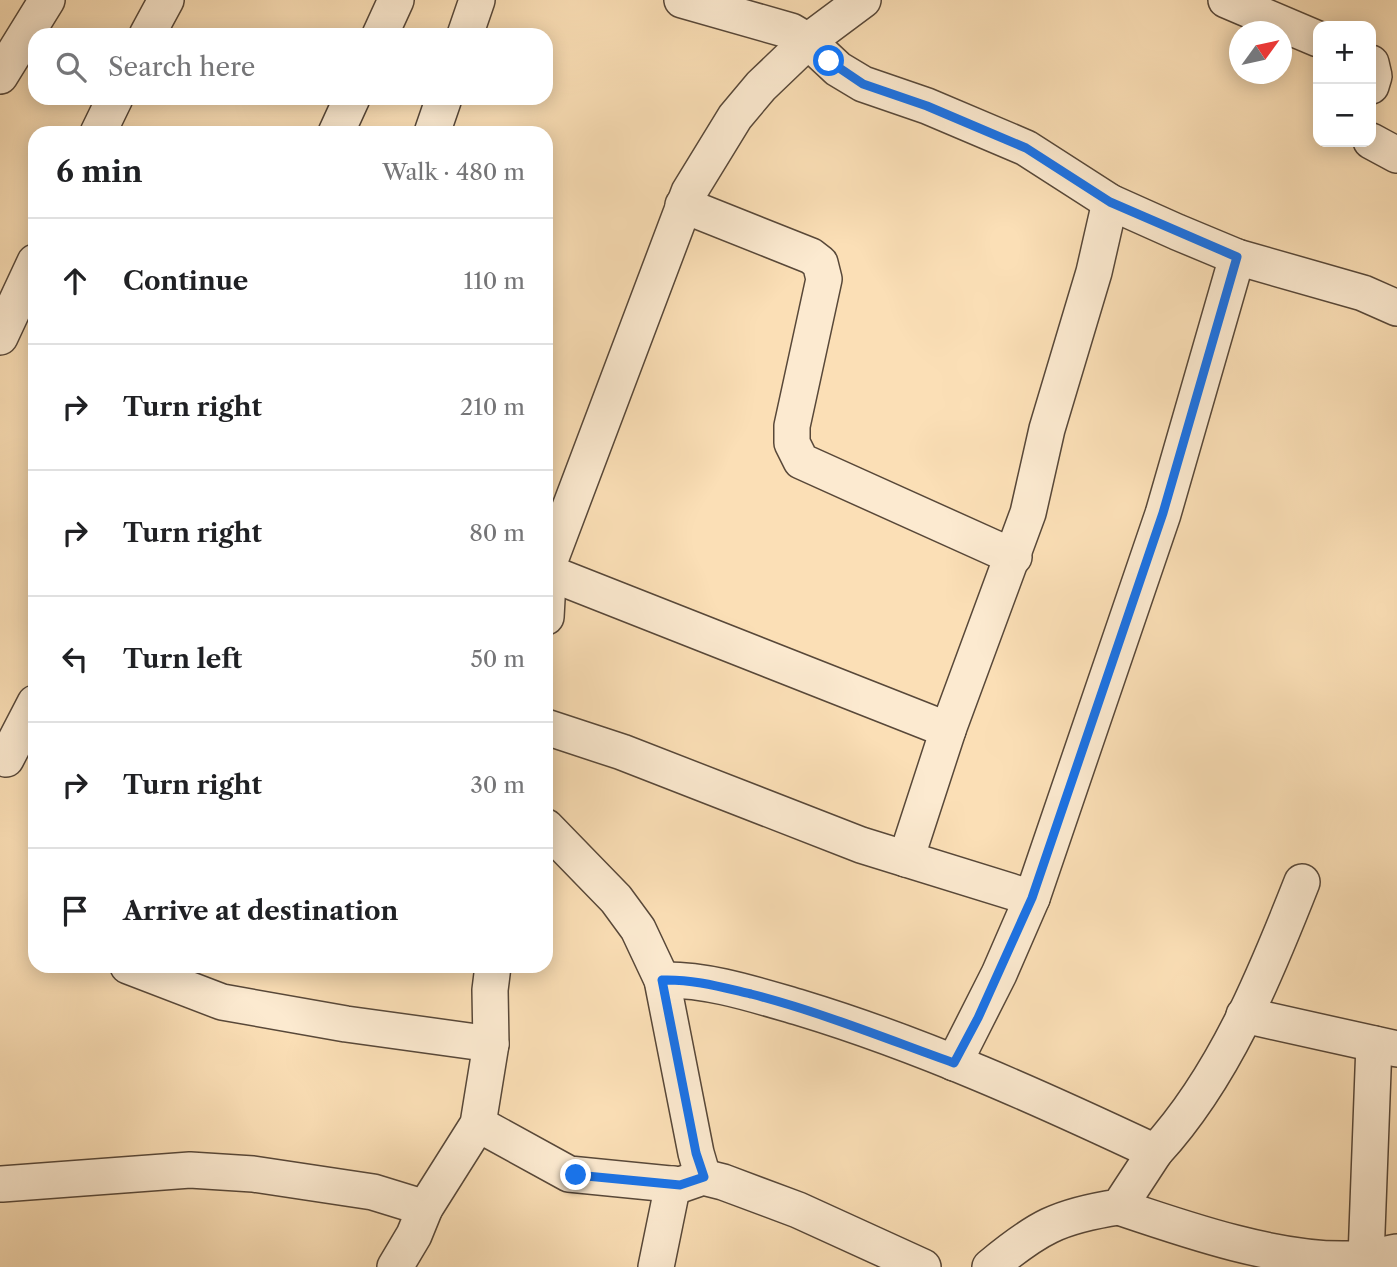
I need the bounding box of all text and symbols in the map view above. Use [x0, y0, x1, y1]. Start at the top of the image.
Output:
north arrow [1229, 21, 1292, 84]
map controls [1313, 21, 1376, 147]
button: + [1313, 21, 1376, 84]
search box [28, 28, 553, 105]
route start [813, 45, 844, 76]
icon: search [52, 48, 90, 86]
text: Search here [108, 51, 255, 83]
button: − [1313, 84, 1376, 147]
text: 6 min [56, 153, 143, 190]
text: Walk · 480 m [382, 158, 525, 186]
icon: ahead [56, 262, 94, 300]
text: Continue [123, 265, 248, 297]
text: 110 m [464, 267, 525, 295]
icon: right [56, 388, 94, 426]
text: Turn right [123, 391, 262, 423]
text: 210 m [460, 393, 525, 421]
icon: right [56, 514, 94, 552]
text: Turn right [123, 517, 262, 549]
text: 80 m [469, 519, 525, 547]
icon: left [56, 640, 94, 678]
text: Turn left [123, 643, 242, 675]
text: 50 m [470, 645, 525, 673]
icon: right [56, 766, 94, 804]
text: Turn right [123, 769, 262, 801]
text: 30 m [470, 771, 525, 799]
icon: arrive [56, 892, 94, 930]
text: Arrive at destination [123, 895, 398, 927]
route end [560, 1159, 591, 1190]

